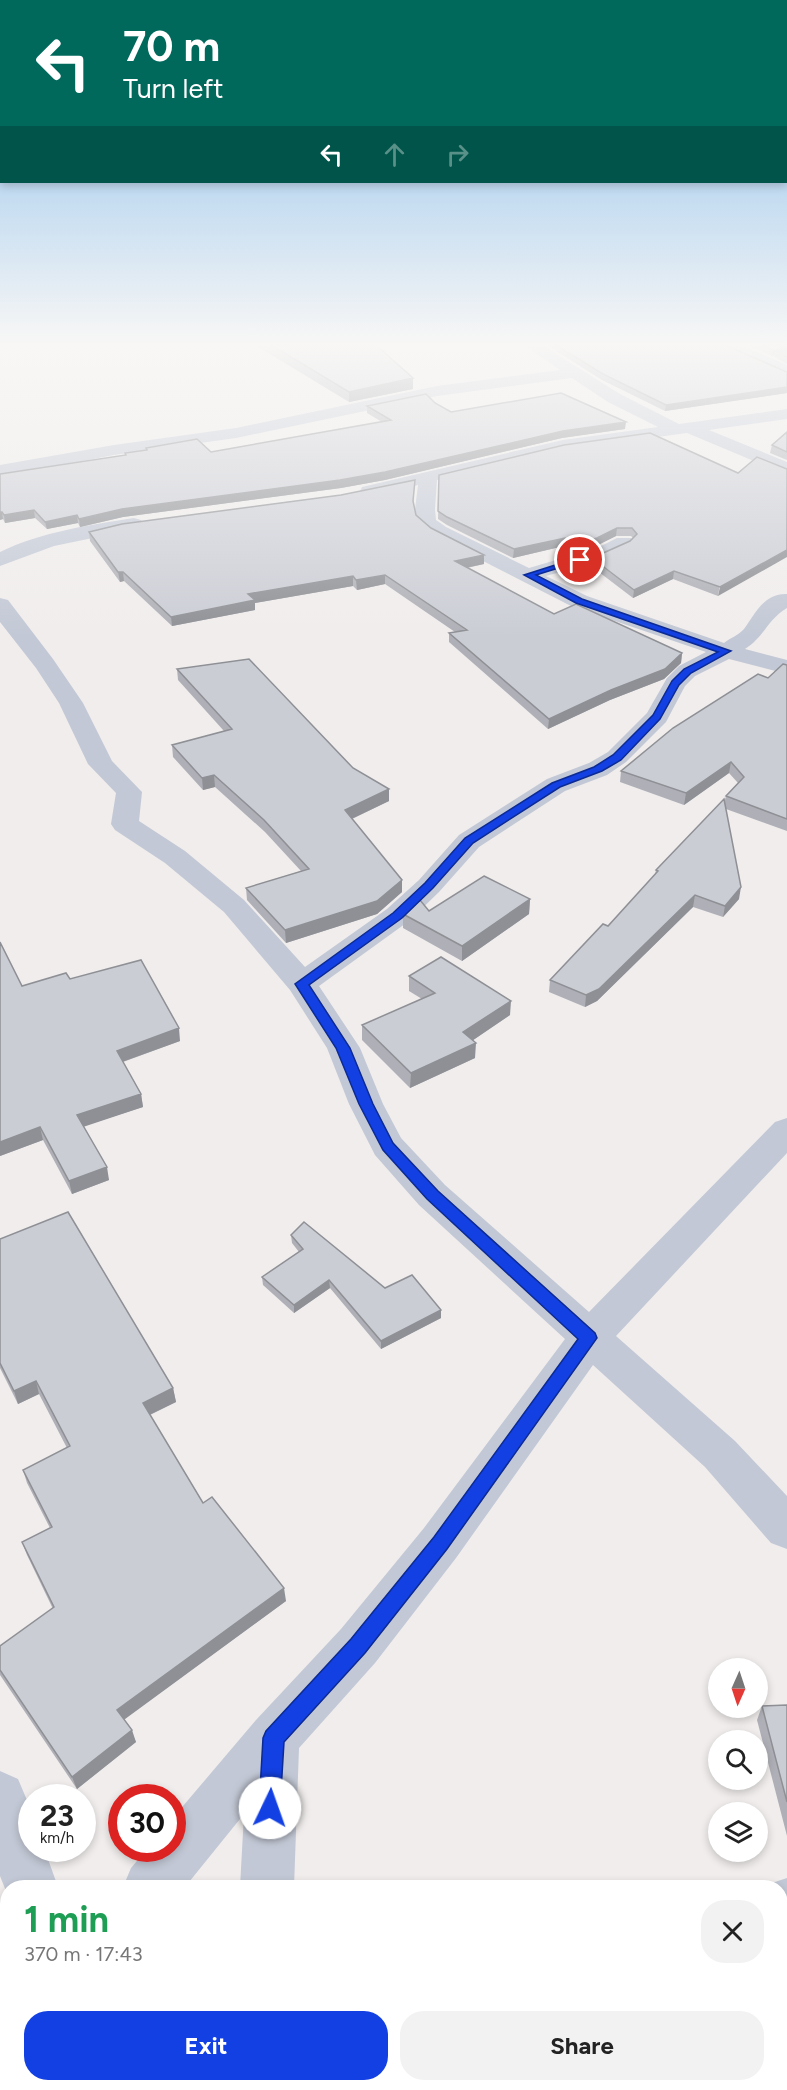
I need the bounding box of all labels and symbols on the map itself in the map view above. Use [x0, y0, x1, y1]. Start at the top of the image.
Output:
pin [554, 534, 605, 585]
north arrow [708, 1658, 768, 1718]
position arrow [238, 1776, 302, 1840]
speed limit sign: 30 [108, 1784, 186, 1862]

